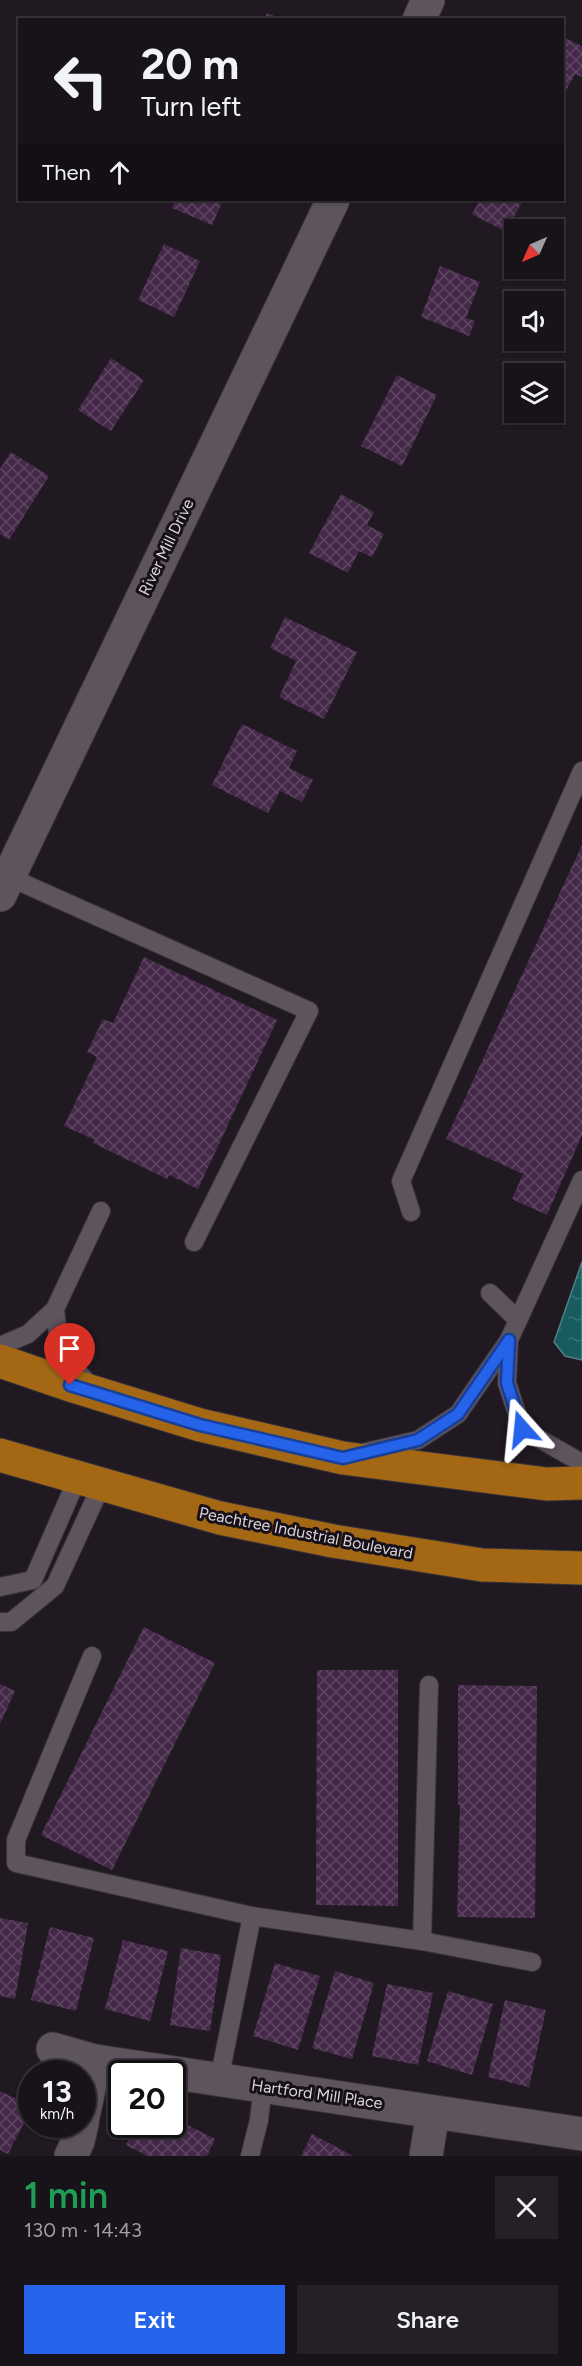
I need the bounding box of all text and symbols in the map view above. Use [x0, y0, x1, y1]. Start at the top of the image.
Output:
text: 20 m [141, 39, 239, 90]
icon: left [42, 42, 120, 120]
text: Turn left [141, 90, 241, 123]
icon: ahead [103, 156, 136, 189]
text: Then [42, 159, 91, 186]
north arrow [504, 219, 564, 279]
map controls [504, 219, 564, 423]
button: sound [504, 291, 564, 351]
button: layers [504, 363, 564, 423]
street label: River Mill Drive [134, 495, 198, 598]
pin [44, 1323, 95, 1385]
icon: arrive [53, 1332, 86, 1365]
position arrow [490, 1397, 554, 1461]
street label: Peachtree Industrial Boulevard [197, 1503, 415, 1563]
speed limit sign: 20 [108, 2060, 186, 2138]
text: 13 [42, 2073, 72, 2110]
street label: Hartford Mill Place [250, 2075, 384, 2113]
text: km/h [40, 2105, 74, 2123]
text: 1 min [24, 2174, 108, 2217]
button: close [495, 2176, 558, 2239]
text: 130 m · 14:43 [24, 2218, 142, 2242]
button: Exit [24, 2285, 285, 2354]
button: Share [297, 2285, 558, 2354]

